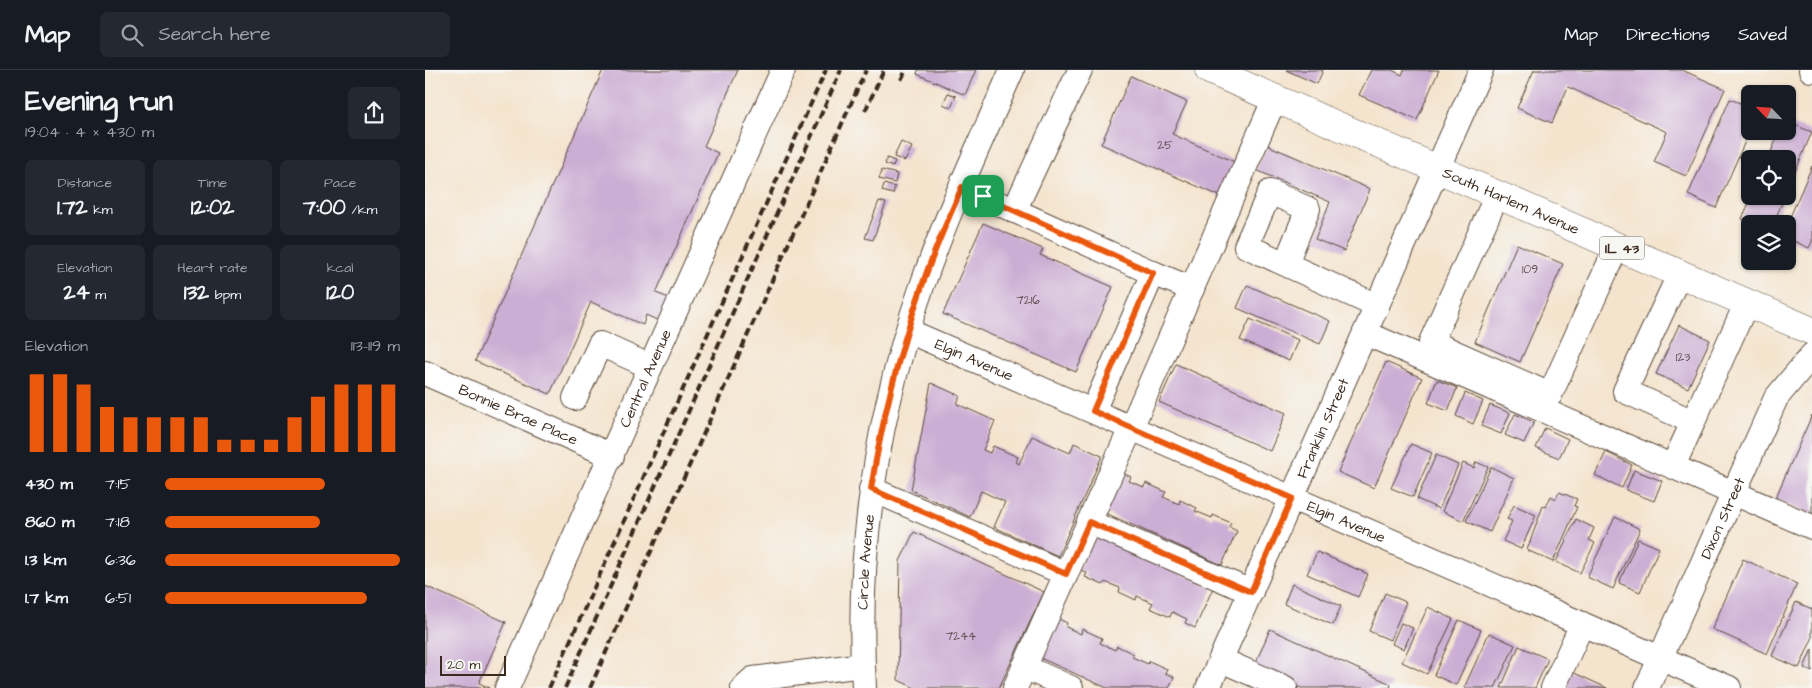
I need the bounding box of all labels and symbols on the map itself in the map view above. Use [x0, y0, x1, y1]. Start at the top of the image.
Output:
north arrow [1741, 85, 1796, 140]
house number: 25 [1157, 137, 1173, 154]
street label: South Harlem Avenue [1439, 162, 1582, 240]
pin [962, 175, 1004, 217]
road number: IL 43 [1599, 237, 1645, 260]
house number: 109 [1522, 261, 1538, 278]
house number: 7216 [1016, 292, 1040, 309]
street label: Central Avenue [615, 326, 677, 431]
street label: Elgin Avenue [931, 334, 1016, 386]
house number: 123 [1676, 349, 1690, 366]
street label: Franklin Street [1292, 375, 1355, 482]
street label: Bonnie Brae Place [455, 379, 581, 450]
street label: Dixon Street [1696, 474, 1750, 562]
street label: Elgin Avenue [1304, 496, 1389, 548]
street label: Circle Avenue [853, 513, 880, 610]
house number: 7244 [946, 628, 976, 645]
scale bar [440, 653, 506, 676]

